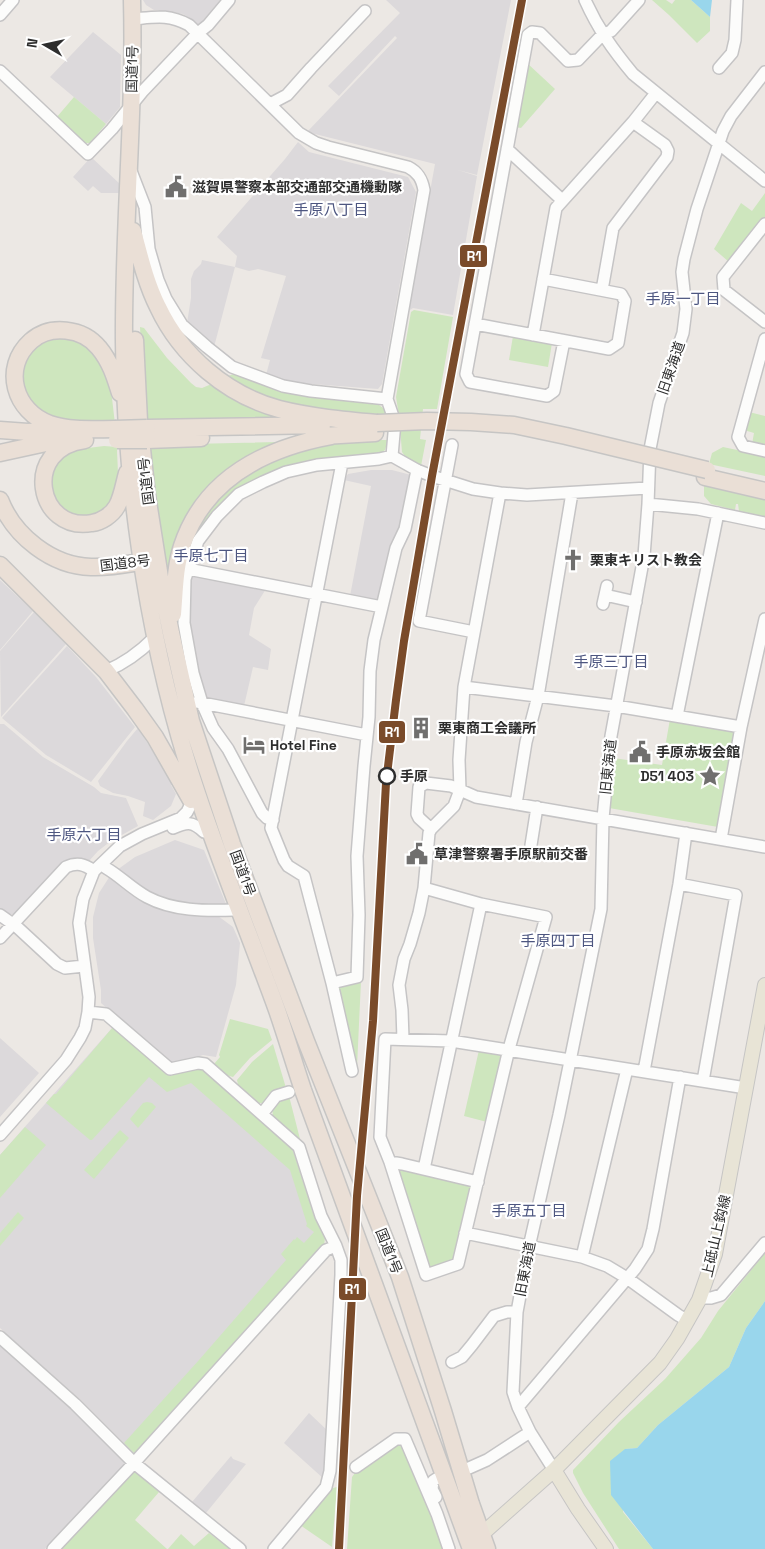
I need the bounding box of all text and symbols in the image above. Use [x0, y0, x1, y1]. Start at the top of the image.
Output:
north arrow [20, 20, 70, 70]
text: N [23, 37, 42, 49]
street label: 国道1号 [123, 45, 141, 93]
public building icon: 滋賀県警察本部交通部交通機動隊 [163, 174, 189, 200]
place label: 滋賀県警察本部交通部交通機動隊 [192, 178, 402, 196]
district label: 手原八丁目 [293, 200, 369, 219]
line badge: R1 [459, 244, 488, 268]
text: R1 [466, 247, 482, 265]
district label: 手原一丁目 [645, 289, 721, 308]
street label: 旧東海道 [653, 339, 689, 397]
street label: 国道1号 [134, 456, 158, 506]
district label: 手原七丁目 [173, 546, 249, 565]
church icon: 栗東キリスト教会 [560, 547, 586, 573]
street label: 国道8号 [99, 551, 151, 575]
place label: 栗東キリスト教会 [590, 551, 702, 569]
district label: 手原三丁目 [573, 652, 649, 671]
building icon: 栗東商工会議所 [408, 715, 434, 741]
place label: 栗東商工会議所 [438, 719, 536, 737]
line badge: R1 [378, 720, 406, 744]
text: R1 [384, 723, 400, 741]
hotel icon: Hotel Fine [241, 732, 267, 758]
place label: Hotel Fine [270, 736, 337, 754]
street label: 旧東海道 [596, 738, 620, 796]
public building icon: 手原赤坂会館 [627, 739, 653, 765]
place label: 手原赤坂会館 [656, 743, 740, 761]
place icon: D51 403 [697, 763, 723, 789]
marker: 手原 [378, 767, 396, 785]
place label: 手原 [400, 767, 428, 785]
place label: D51 403 [640, 767, 694, 785]
district label: 手原六丁目 [46, 825, 122, 844]
public building icon: 草津警察署手原駅前交番 [404, 841, 430, 867]
place label: 草津警察署手原駅前交番 [434, 845, 588, 863]
street label: 国道1号 [226, 847, 260, 899]
district label: 手原四丁目 [520, 931, 596, 950]
street label: 上砥山上鈎線 [698, 1193, 734, 1279]
district label: 手原五丁目 [491, 1201, 567, 1220]
street label: 国道1号 [372, 1225, 406, 1277]
street label: 旧東海道 [511, 1240, 539, 1298]
line badge: R1 [338, 1277, 367, 1301]
text: R1 [344, 1280, 360, 1298]

